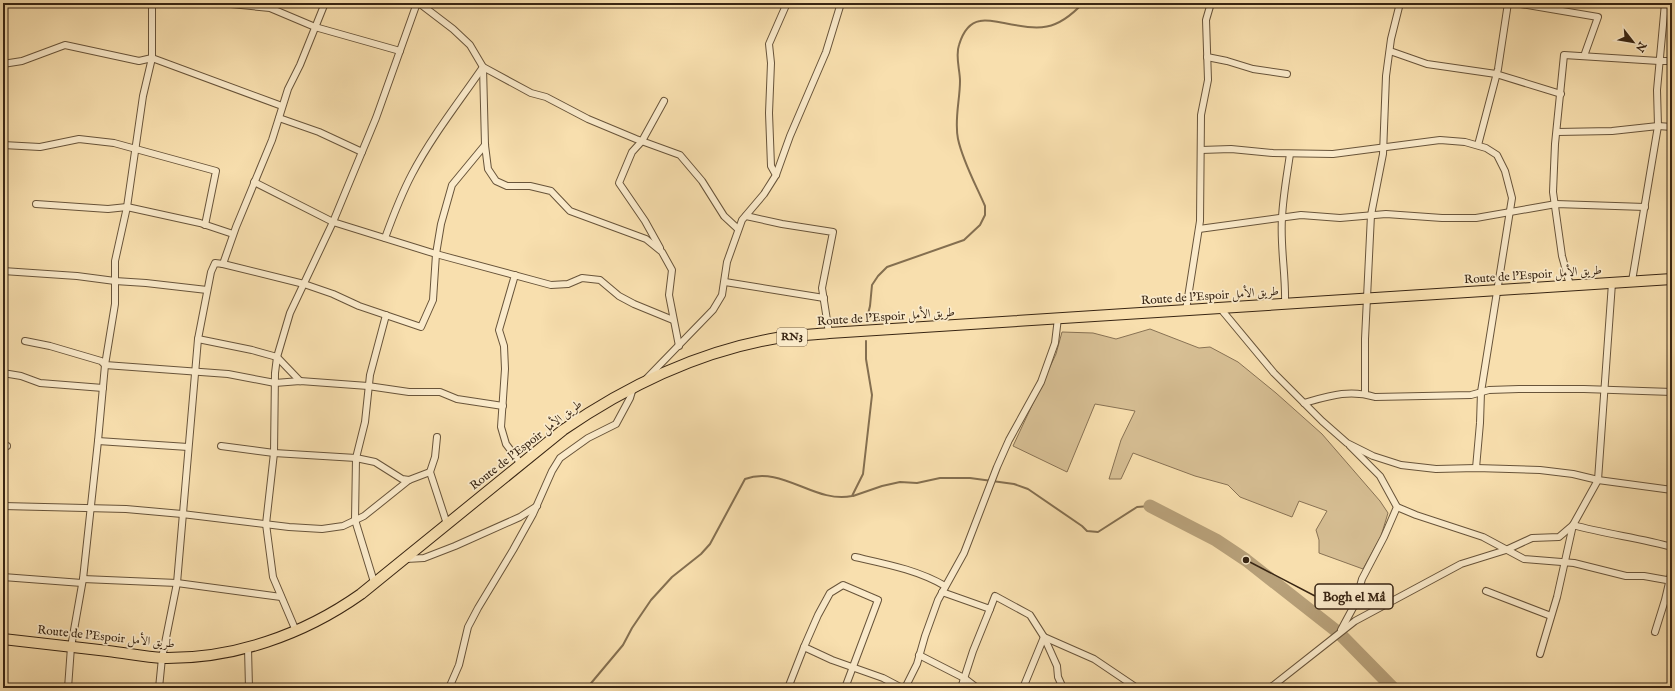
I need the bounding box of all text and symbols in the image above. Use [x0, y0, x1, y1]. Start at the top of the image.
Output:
north arrow [1613, 22, 1653, 62]
text: N [1632, 38, 1650, 55]
street label: Route de l’Espoir طريق الأمل [1463, 261, 1603, 288]
street label: Route de l’Espoir طريق الأمل [1140, 282, 1280, 309]
street label: Route de l’Espoir طريق الأمل [816, 303, 956, 330]
road number: RN3 [777, 328, 807, 346]
street label: Route de l’Espoir طريق الأمل [466, 395, 586, 494]
callout: Bogh el Mâ [1315, 584, 1393, 609]
text: Bogh el Mâ [1323, 589, 1386, 606]
street label: Route de l’Espoir طريق الأمل [36, 620, 176, 653]

